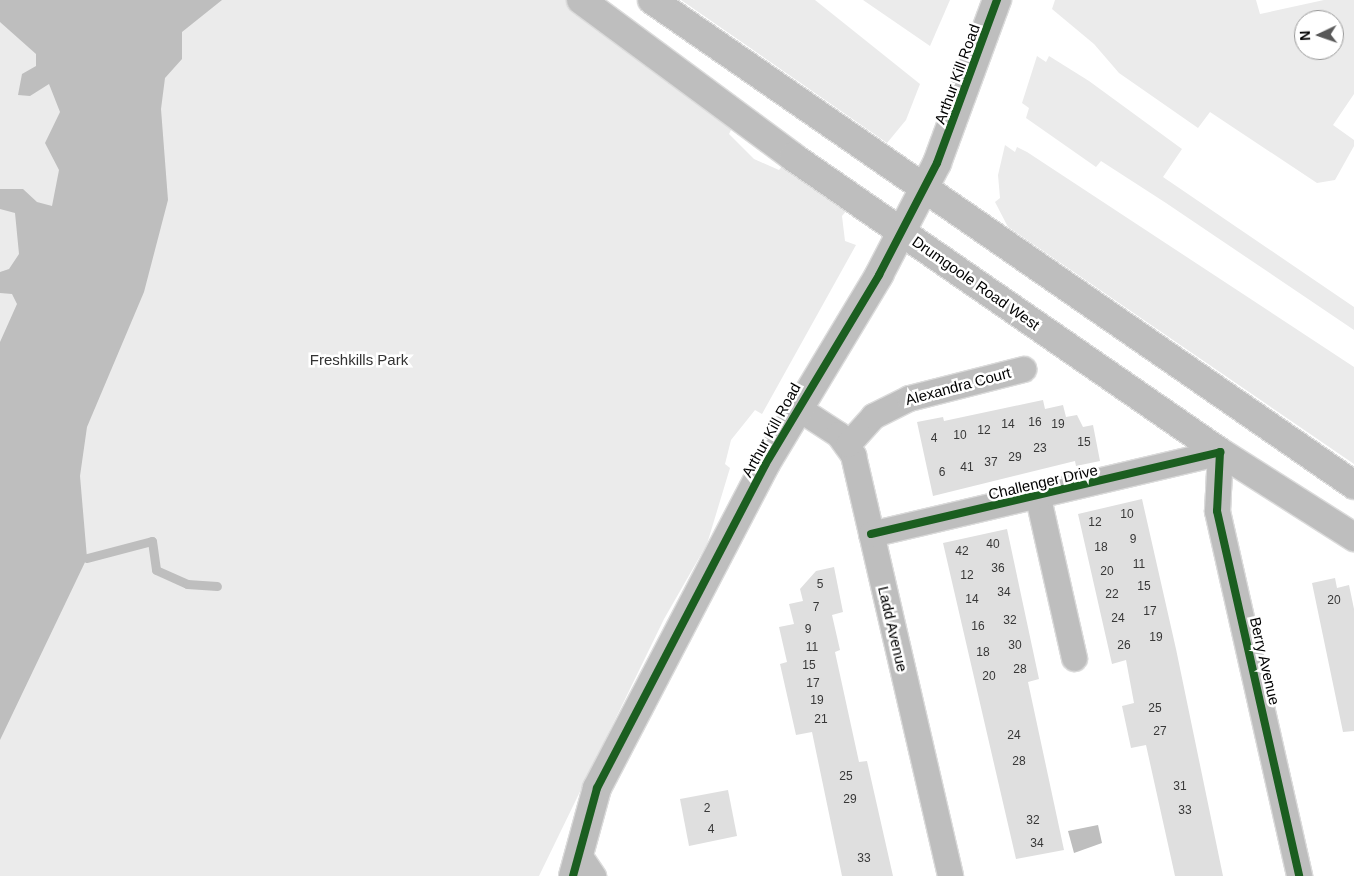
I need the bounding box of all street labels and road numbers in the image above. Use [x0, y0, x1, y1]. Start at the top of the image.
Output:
street label: Arthur Kill Road [931, 22, 983, 126]
street label: Drumgoole Road West [909, 232, 1043, 334]
street label: Alexandra Court [903, 363, 1013, 409]
street label: Arthur Kill Road [738, 380, 804, 480]
street label: Challenger Drive [987, 461, 1099, 503]
street label: Ladd Avenue [874, 584, 912, 674]
street label: Berry Avenue [1246, 615, 1284, 707]

